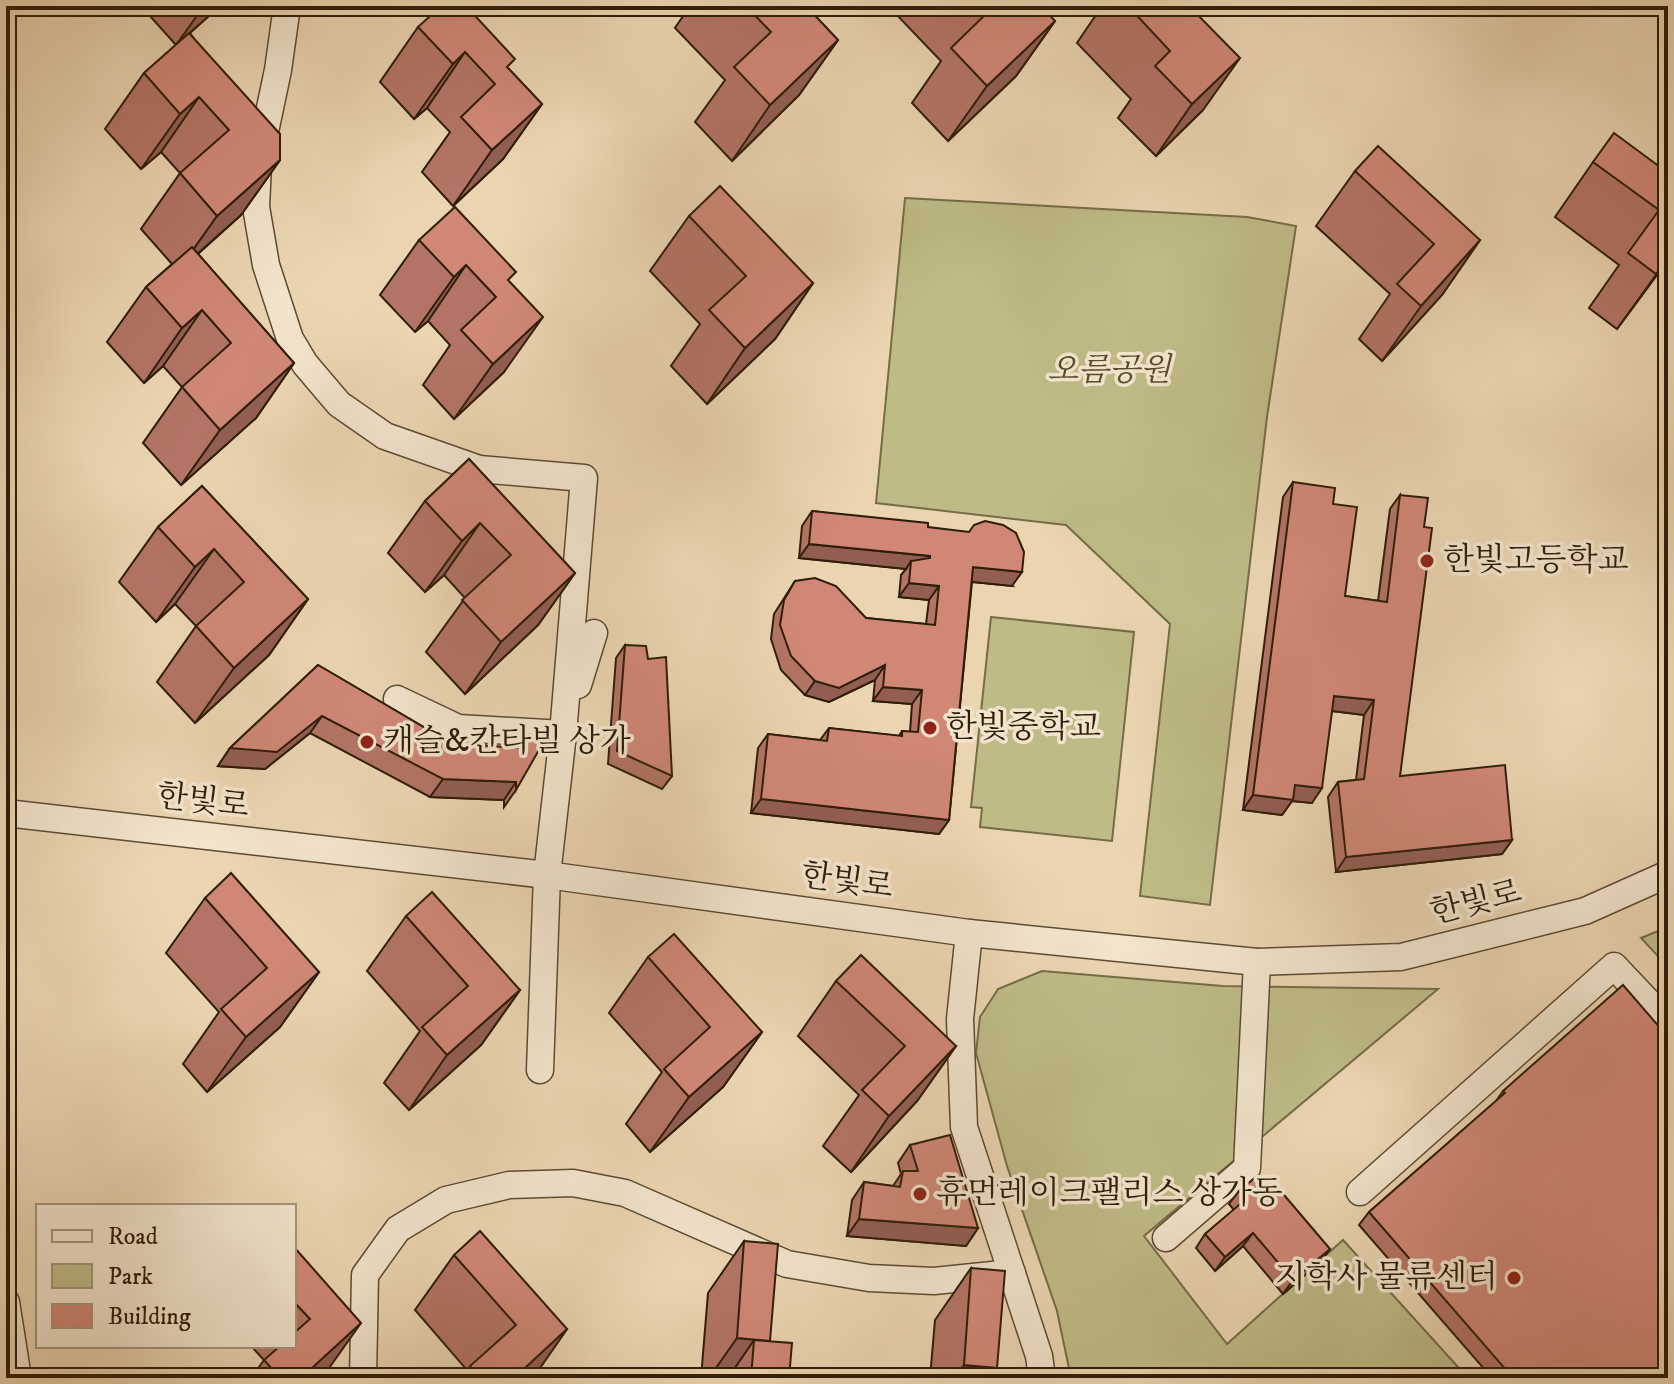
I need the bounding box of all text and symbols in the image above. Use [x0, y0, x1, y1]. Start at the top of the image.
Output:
park label: 오름공원 [1047, 351, 1173, 391]
place label: 한빛고등학교 [1443, 541, 1629, 581]
marker: 한빛고등학교 [1418, 552, 1436, 570]
place label: 한빛중학교 [946, 708, 1101, 748]
marker: 한빛중학교 [921, 719, 939, 737]
place label: 캐슬&칸타빌 상가 [383, 722, 631, 762]
marker: 캐슬&칸타빌 상가 [358, 733, 376, 751]
street label: 한빛로 [155, 776, 252, 828]
street label: 한빛로 [798, 856, 896, 908]
street label: 한빛로 [1426, 872, 1526, 934]
place label: 휴먼레이크팰리스 상가동 [936, 1174, 1283, 1214]
marker: 휴먼레이크팰리스 상가동 [911, 1185, 929, 1203]
legend [36, 1204, 296, 1348]
text: Road [108, 1222, 158, 1252]
place label: 지학사 물류센터 [1275, 1258, 1498, 1298]
text: Park [108, 1262, 153, 1292]
marker: 지학사 물류센터 [1505, 1269, 1523, 1287]
text: Building [108, 1302, 191, 1332]

